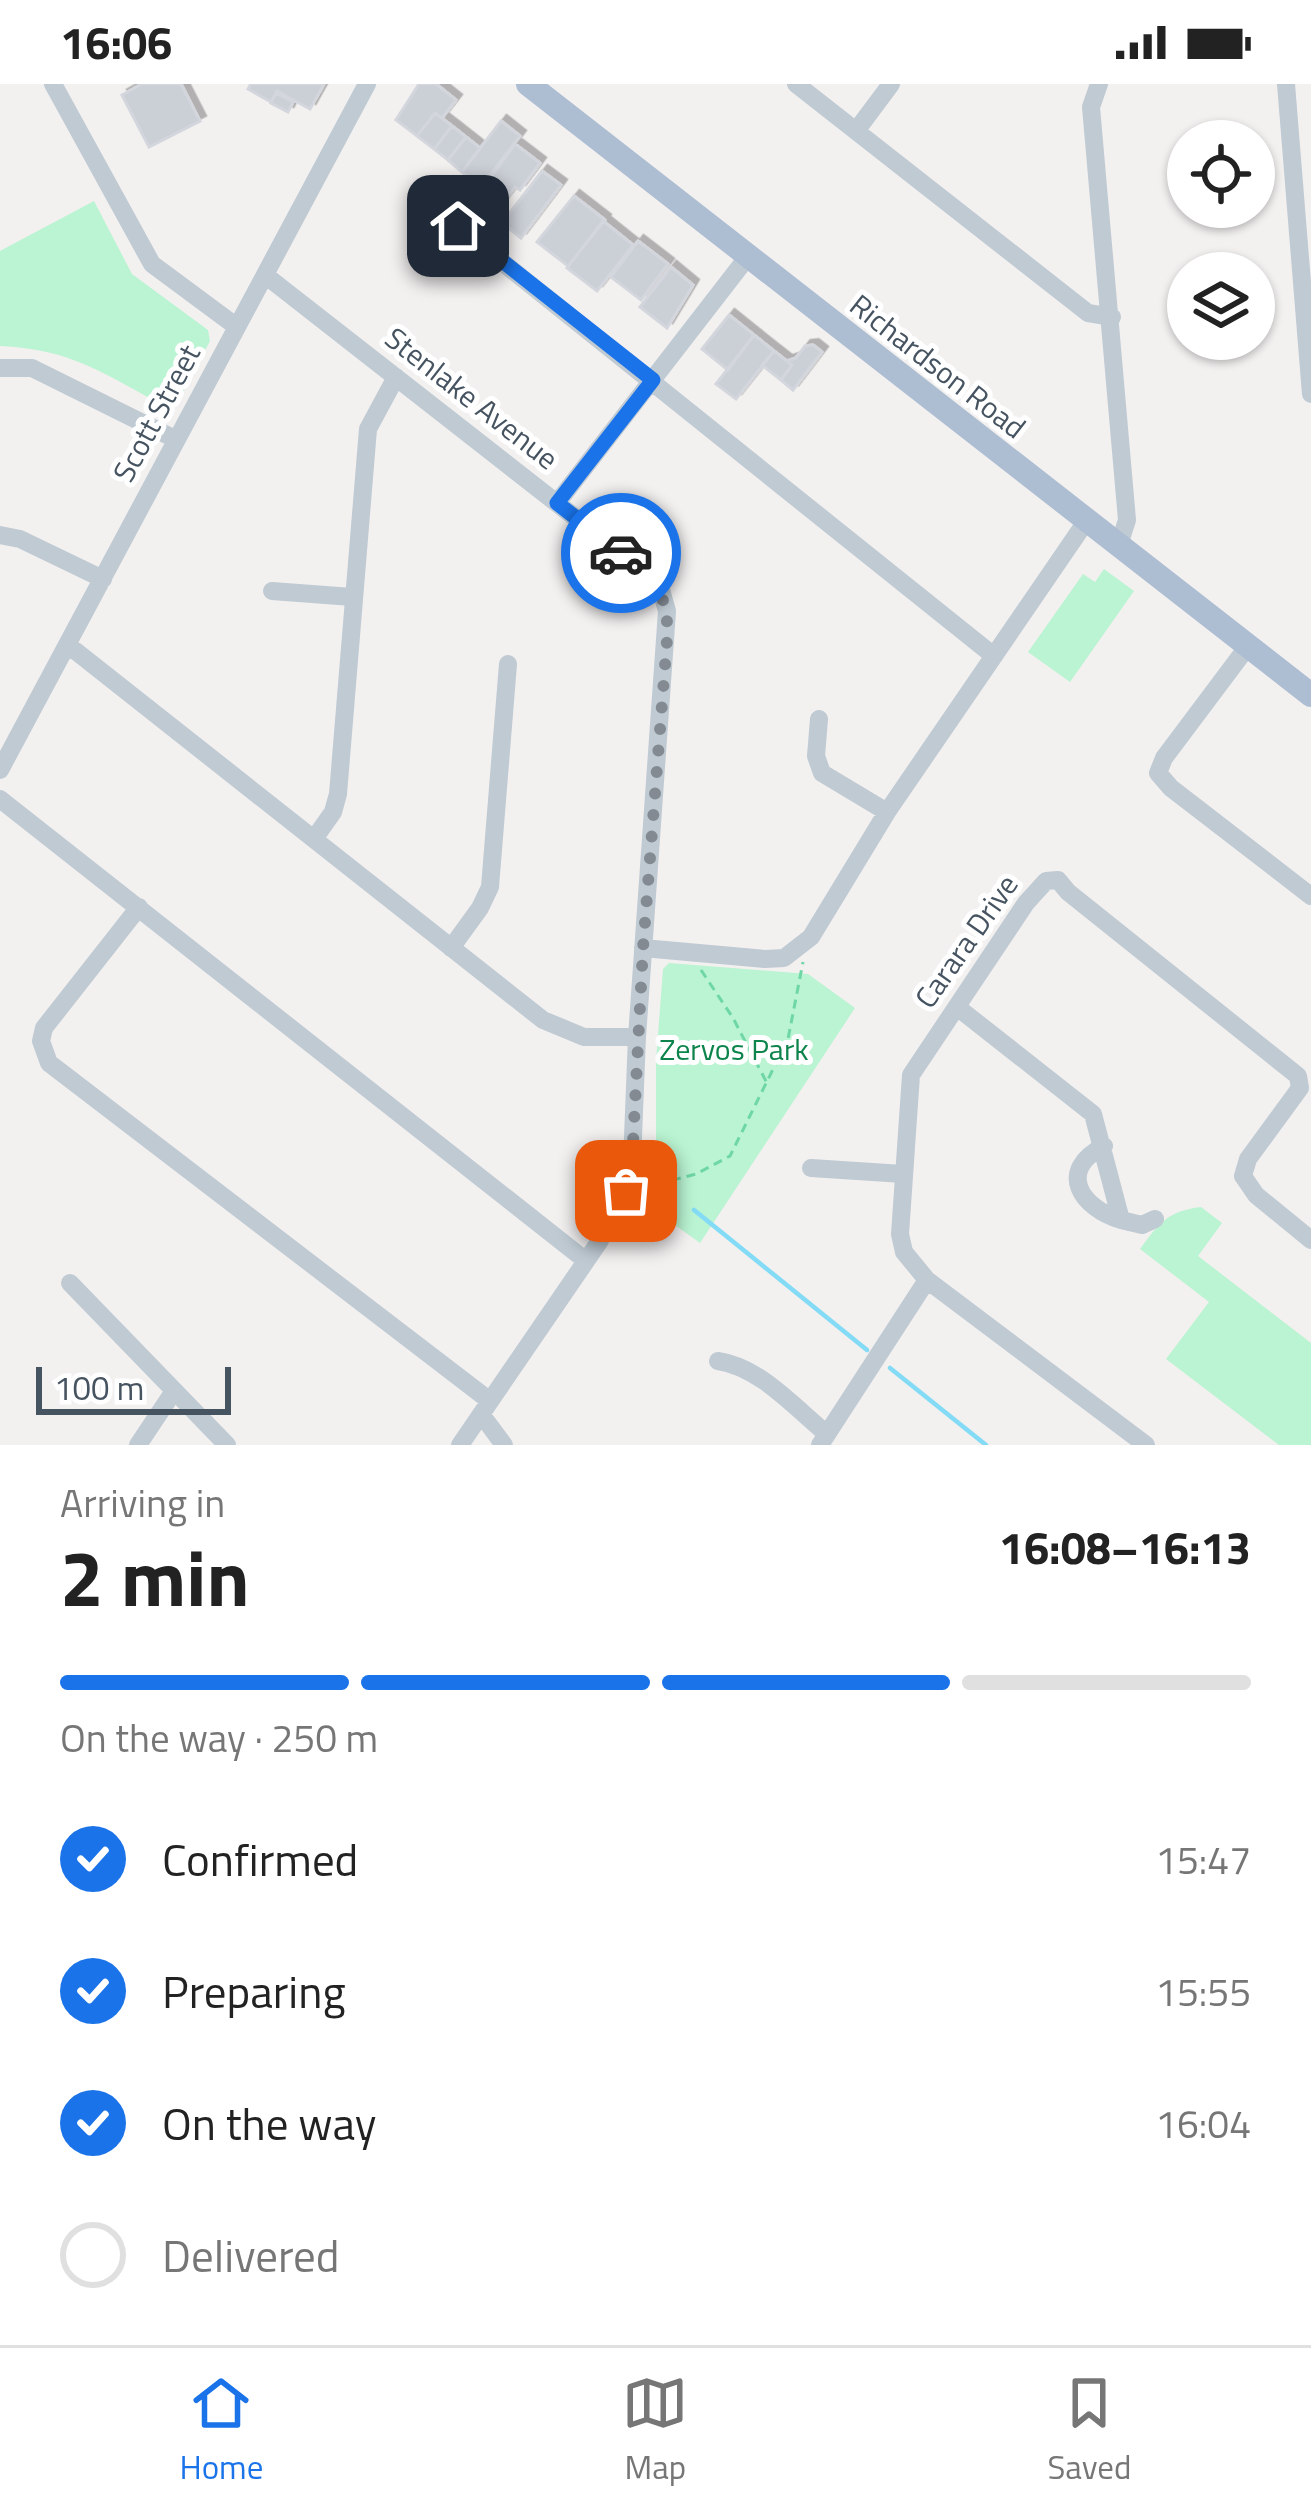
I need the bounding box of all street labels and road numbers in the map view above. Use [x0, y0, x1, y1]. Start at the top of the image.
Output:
street label: Richardson Road [840, 282, 1036, 450]
street label: Stenlake Avenue [375, 315, 569, 481]
street label: Scott Street [101, 336, 212, 490]
street label: Carara Drive [903, 865, 1029, 1017]

